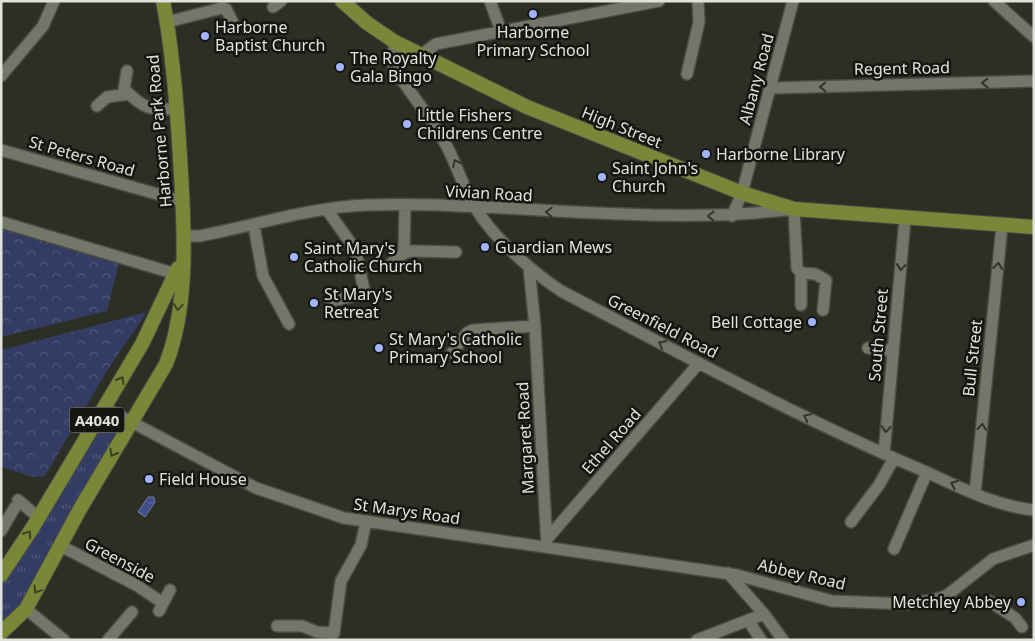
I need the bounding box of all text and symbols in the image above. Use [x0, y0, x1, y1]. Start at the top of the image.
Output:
marker: Harborne Primary School [527, 8, 539, 20]
place label: Harborne Baptist Church [215, 16, 325, 56]
place label: Harborne Primary School [476, 21, 590, 61]
marker: Harborne Baptist Church [199, 30, 211, 42]
street label: Albany Road [733, 31, 779, 127]
place label: The Royalty Gala Bingo [350, 47, 437, 87]
street label: Harborne Park Road [141, 54, 177, 208]
street label: Regent Road [854, 56, 950, 80]
marker: The Royalty Gala Bingo [334, 61, 346, 73]
one-way arrow [981, 77, 989, 88]
one-way arrow [818, 81, 826, 92]
street label: High Street [579, 101, 666, 153]
place label: Little Fishers Childrens Centre [417, 104, 542, 144]
marker: Little Fishers Childrens Centre [401, 118, 413, 130]
street label: St Peters Road [27, 130, 137, 182]
place label: Harborne Library [716, 143, 846, 165]
marker: Harborne Library [700, 148, 712, 160]
place label: Saint John's Church [612, 157, 698, 197]
one-way arrow [452, 159, 462, 168]
marker: Saint John's Church [596, 171, 608, 183]
street label: Vivian Road [445, 180, 533, 206]
one-way arrow [544, 206, 552, 217]
one-way arrow [707, 211, 714, 221]
place label: Guardian Mews [495, 236, 612, 258]
place label: Saint Mary's Catholic Church [304, 237, 422, 277]
marker: Guardian Mews [479, 241, 491, 253]
marker: Saint Mary's Catholic Church [288, 251, 300, 263]
one-way arrow [992, 261, 1003, 269]
one-way arrow [895, 264, 906, 272]
place label: St Mary's Retreat [324, 283, 392, 323]
street label: South Street [863, 288, 893, 382]
street label: Greenfield Road [604, 289, 722, 363]
marker: St Mary's Retreat [308, 297, 320, 309]
one-way arrow [173, 303, 184, 311]
place label: Bell Cottage [711, 311, 802, 333]
marker: Bell Cottage [806, 316, 818, 328]
street label: Bull Street [957, 318, 987, 398]
place label: St Mary's Catholic Primary School [389, 328, 522, 368]
one-way arrow [658, 340, 667, 350]
marker: St Mary's Catholic Primary School [373, 342, 385, 354]
one-way arrow [115, 377, 125, 386]
street label: Margaret Road [511, 381, 539, 495]
street label: Ethel Road [576, 403, 646, 479]
road number: A4040 [70, 408, 124, 432]
one-way arrow [803, 413, 812, 423]
one-way arrow [976, 423, 987, 431]
one-way arrow [881, 425, 892, 433]
one-way arrow [109, 448, 119, 457]
place label: Field House [159, 468, 247, 490]
marker: Field House [143, 473, 155, 485]
one-way arrow [950, 480, 959, 491]
street label: St Marys Road [352, 493, 462, 529]
one-way arrow [22, 531, 31, 540]
street label: Greenside [81, 532, 159, 588]
street label: Abbey Road [756, 553, 848, 595]
one-way arrow [34, 585, 44, 594]
place label: Metchley Abbey [892, 591, 1012, 613]
marker: Metchley Abbey [1015, 596, 1027, 608]

